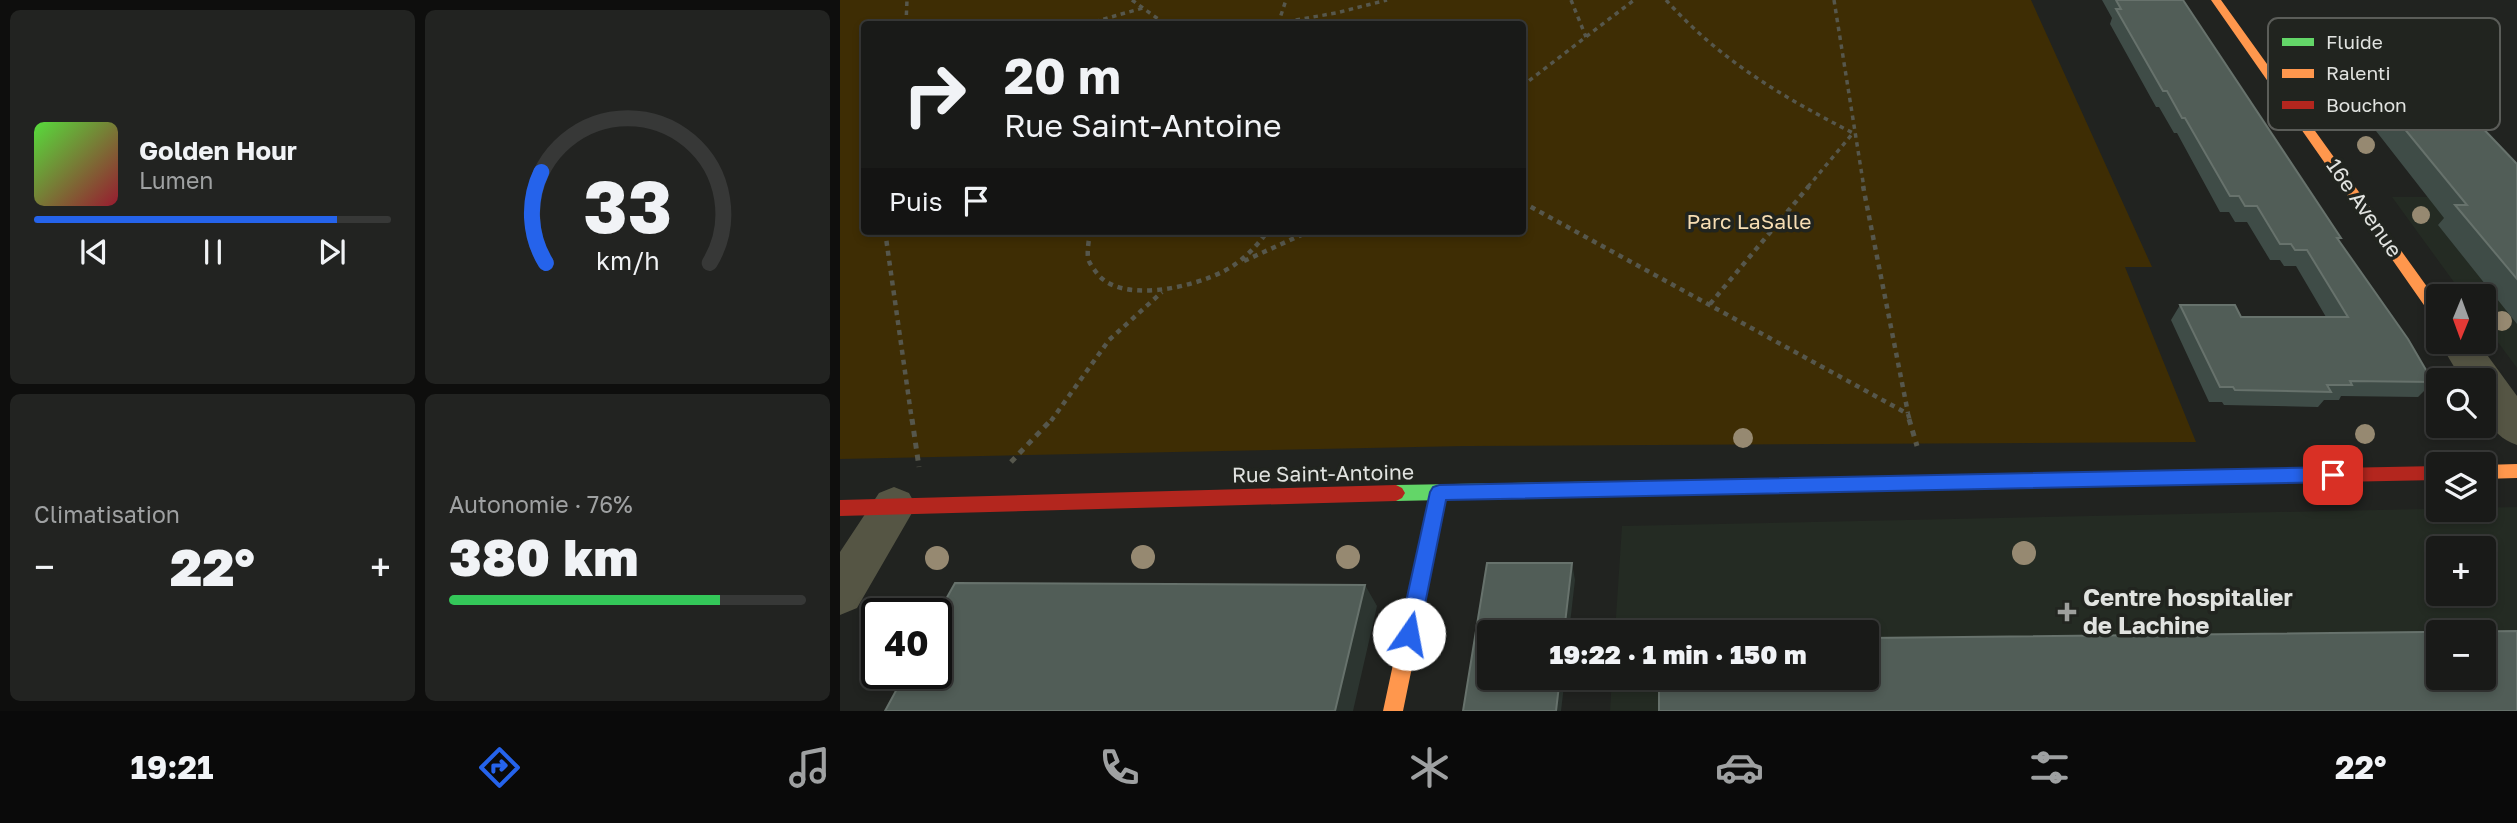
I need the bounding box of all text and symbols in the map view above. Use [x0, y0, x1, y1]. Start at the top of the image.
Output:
legend [2268, 18, 2500, 130]
text: Fluide [2326, 30, 2383, 53]
text: 20 m [1004, 46, 1121, 105]
icon: right [889, 49, 980, 140]
text: Ralenti [2326, 61, 2391, 84]
text: Bouchon [2326, 93, 2407, 116]
text: Rue Saint-Antoine [1004, 106, 1281, 144]
text: Golden Hour [139, 135, 297, 166]
street label: 16e Avenue [2321, 153, 2408, 262]
text: 33 [583, 162, 672, 249]
text: Lumen [139, 166, 213, 194]
icon: arrive [957, 182, 995, 220]
text: Puis [889, 186, 943, 217]
park label: Parc LaSalle [1687, 208, 1811, 234]
icon: previous [75, 233, 113, 271]
icon: pause [194, 233, 232, 271]
icon: next [313, 233, 351, 271]
text: km/h [596, 245, 659, 276]
north arrow [2426, 284, 2496, 354]
map controls [2426, 284, 2496, 690]
button: search [2426, 368, 2496, 438]
pin [2303, 445, 2363, 505]
button: layers [2426, 452, 2496, 522]
icon: arrive [2314, 456, 2352, 494]
street label: Rue Saint-Antoine [1232, 458, 1414, 488]
text: Autonomie · 76% [449, 490, 633, 518]
text: Climatisation [34, 500, 180, 528]
text: 380 km [449, 525, 638, 587]
text: 22° [170, 535, 255, 597]
button: + [2426, 536, 2496, 606]
text: − [34, 544, 55, 589]
text: + [370, 544, 391, 589]
place label: Centre hospitalier de Lachine [2083, 582, 2293, 639]
position arrow [1372, 597, 1446, 671]
speed limit sign: 40 [861, 598, 952, 689]
marker: Centre hospitalier de Lachine [2057, 602, 2077, 622]
button: − [2426, 620, 2496, 690]
text: 19:22 · 1 min · 150 m [1549, 639, 1807, 670]
icon: directions [475, 743, 524, 792]
icon: music [785, 743, 834, 792]
icon: phone [1095, 743, 1144, 792]
icon: climate [1405, 743, 1454, 792]
icon: car [1715, 743, 1764, 792]
icon: filters [2025, 743, 2074, 792]
text: 19:21 [131, 748, 214, 786]
text: 22° [2335, 748, 2386, 786]

